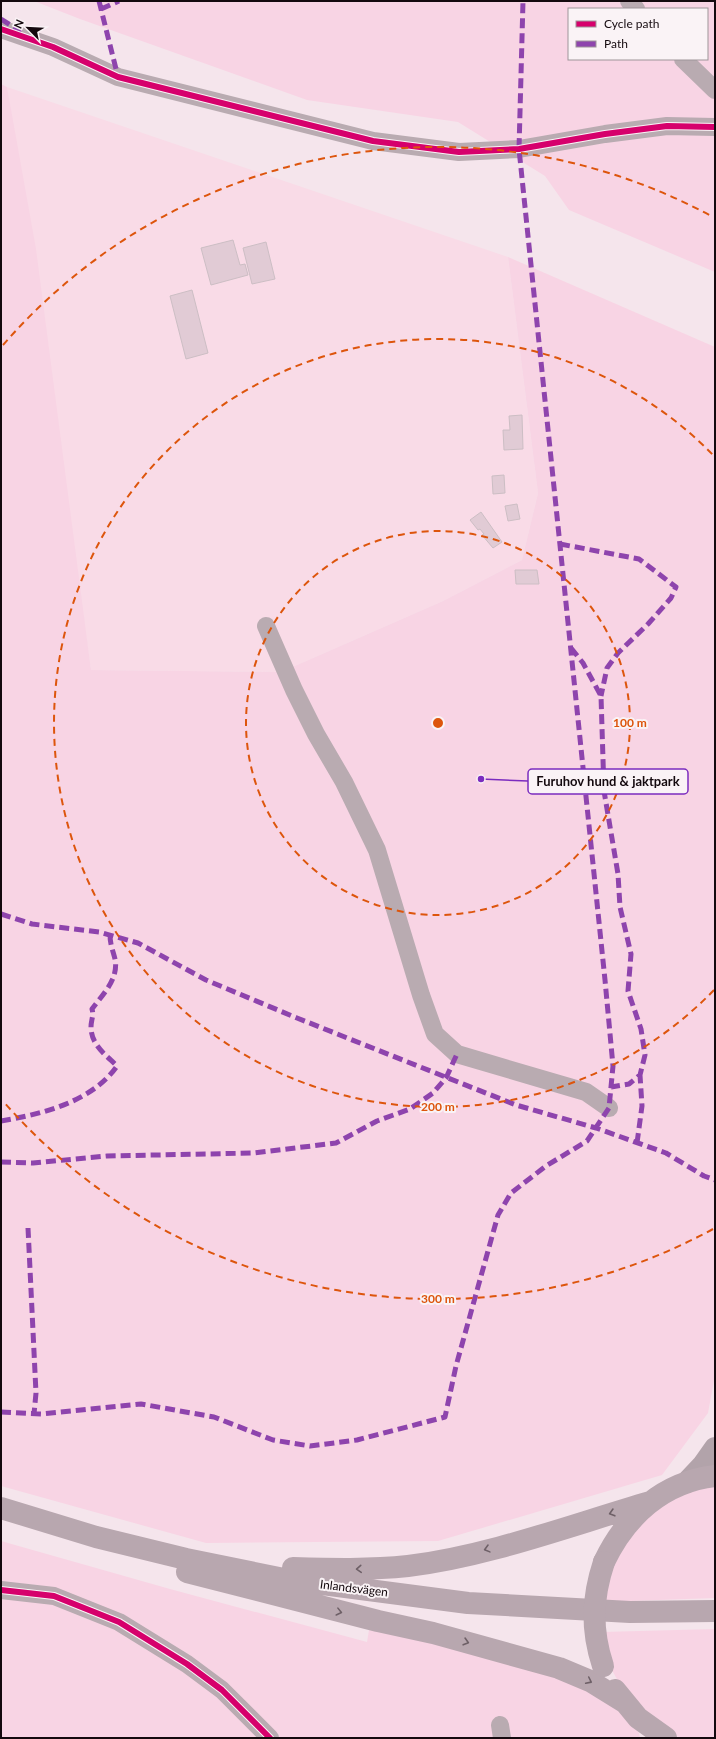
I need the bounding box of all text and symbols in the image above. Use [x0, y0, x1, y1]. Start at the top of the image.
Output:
north arrow [8, 8, 48, 48]
legend [568, 8, 708, 60]
text: Cycle path [604, 16, 659, 31]
text: N [11, 17, 26, 30]
text: Path [604, 36, 628, 51]
text: 100 m [613, 715, 647, 730]
centre of rings [431, 716, 445, 730]
callout: Furuhov hund & jaktpark [528, 769, 688, 794]
text: Furuhov hund & jaktpark [536, 773, 680, 789]
text: 200 m [421, 1099, 455, 1114]
text: 300 m [421, 1291, 455, 1306]
one-way arrow [609, 1508, 616, 1517]
one-way arrow [484, 1545, 491, 1553]
one-way arrow [356, 1564, 362, 1573]
street label: Inlandsvägen [319, 1576, 389, 1600]
one-way arrow [336, 1607, 343, 1615]
one-way arrow [462, 1637, 469, 1646]
one-way arrow [585, 1676, 593, 1684]

